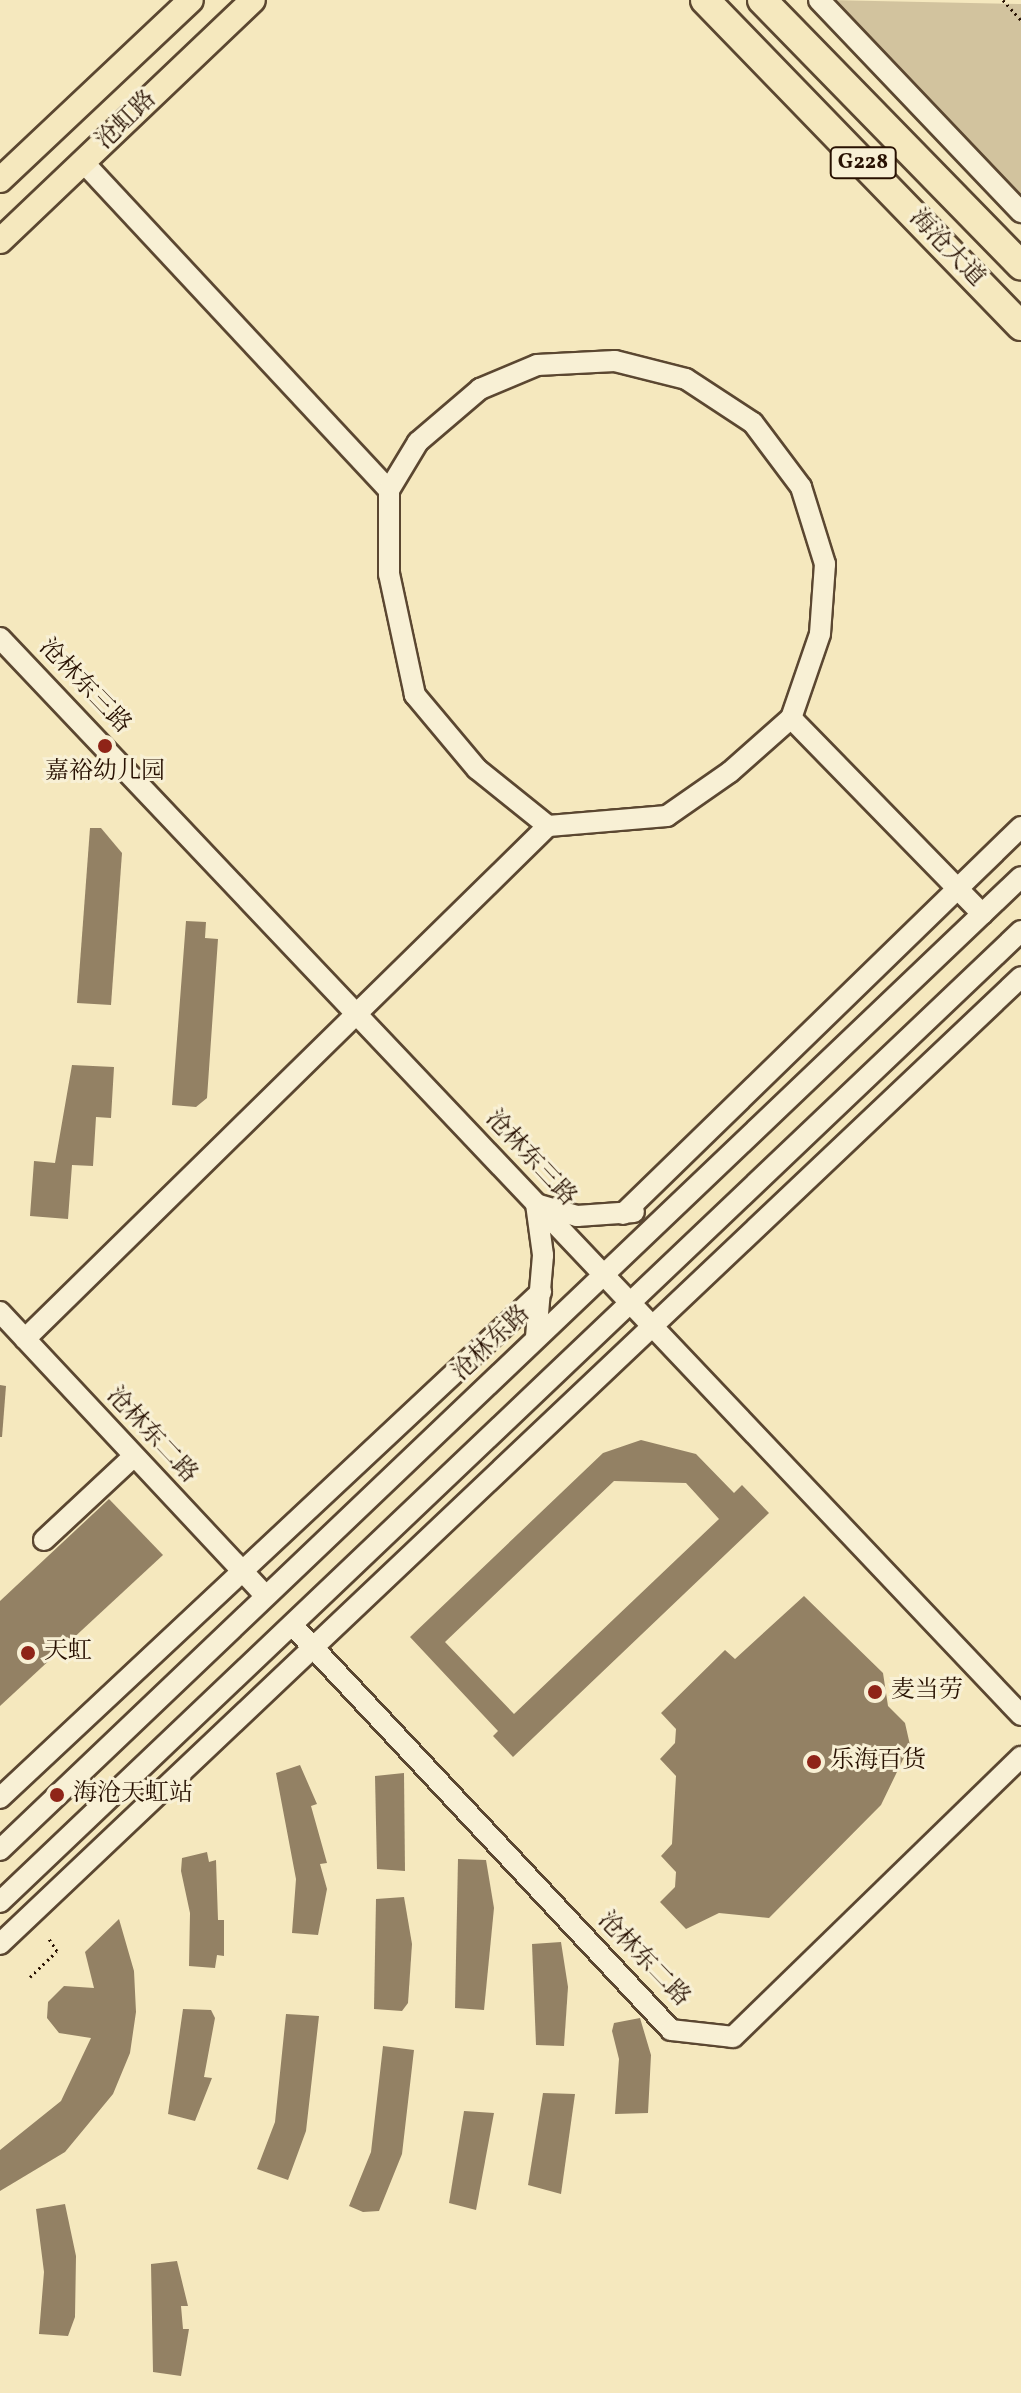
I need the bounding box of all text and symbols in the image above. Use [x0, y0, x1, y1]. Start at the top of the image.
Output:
street label: 沧虹路 [91, 86, 163, 156]
road number: G228 [829, 145, 897, 181]
street label: 海沧大道 [902, 204, 990, 294]
street label: 沧林东三路 [32, 634, 136, 740]
marker: 嘉裕幼儿园 [96, 737, 114, 755]
place label: 嘉裕幼儿园 [45, 759, 165, 787]
street label: 沧林东三路 [479, 1105, 581, 1213]
street label: 沧林东路 [447, 1300, 537, 1388]
street label: 沧林东二路 [100, 1382, 202, 1490]
place label: 天虹 [44, 1639, 92, 1667]
marker: 天虹 [19, 1644, 37, 1662]
place label: 麦当劳 [891, 1678, 963, 1706]
marker: 麦当劳 [866, 1683, 884, 1701]
place label: 乐海百货 [830, 1748, 926, 1776]
marker: 乐海百货 [805, 1753, 823, 1771]
place label: 海沧天虹站 [73, 1781, 193, 1809]
marker: 海沧天虹站 [48, 1786, 66, 1804]
street label: 沧林东二路 [591, 1907, 695, 2013]

